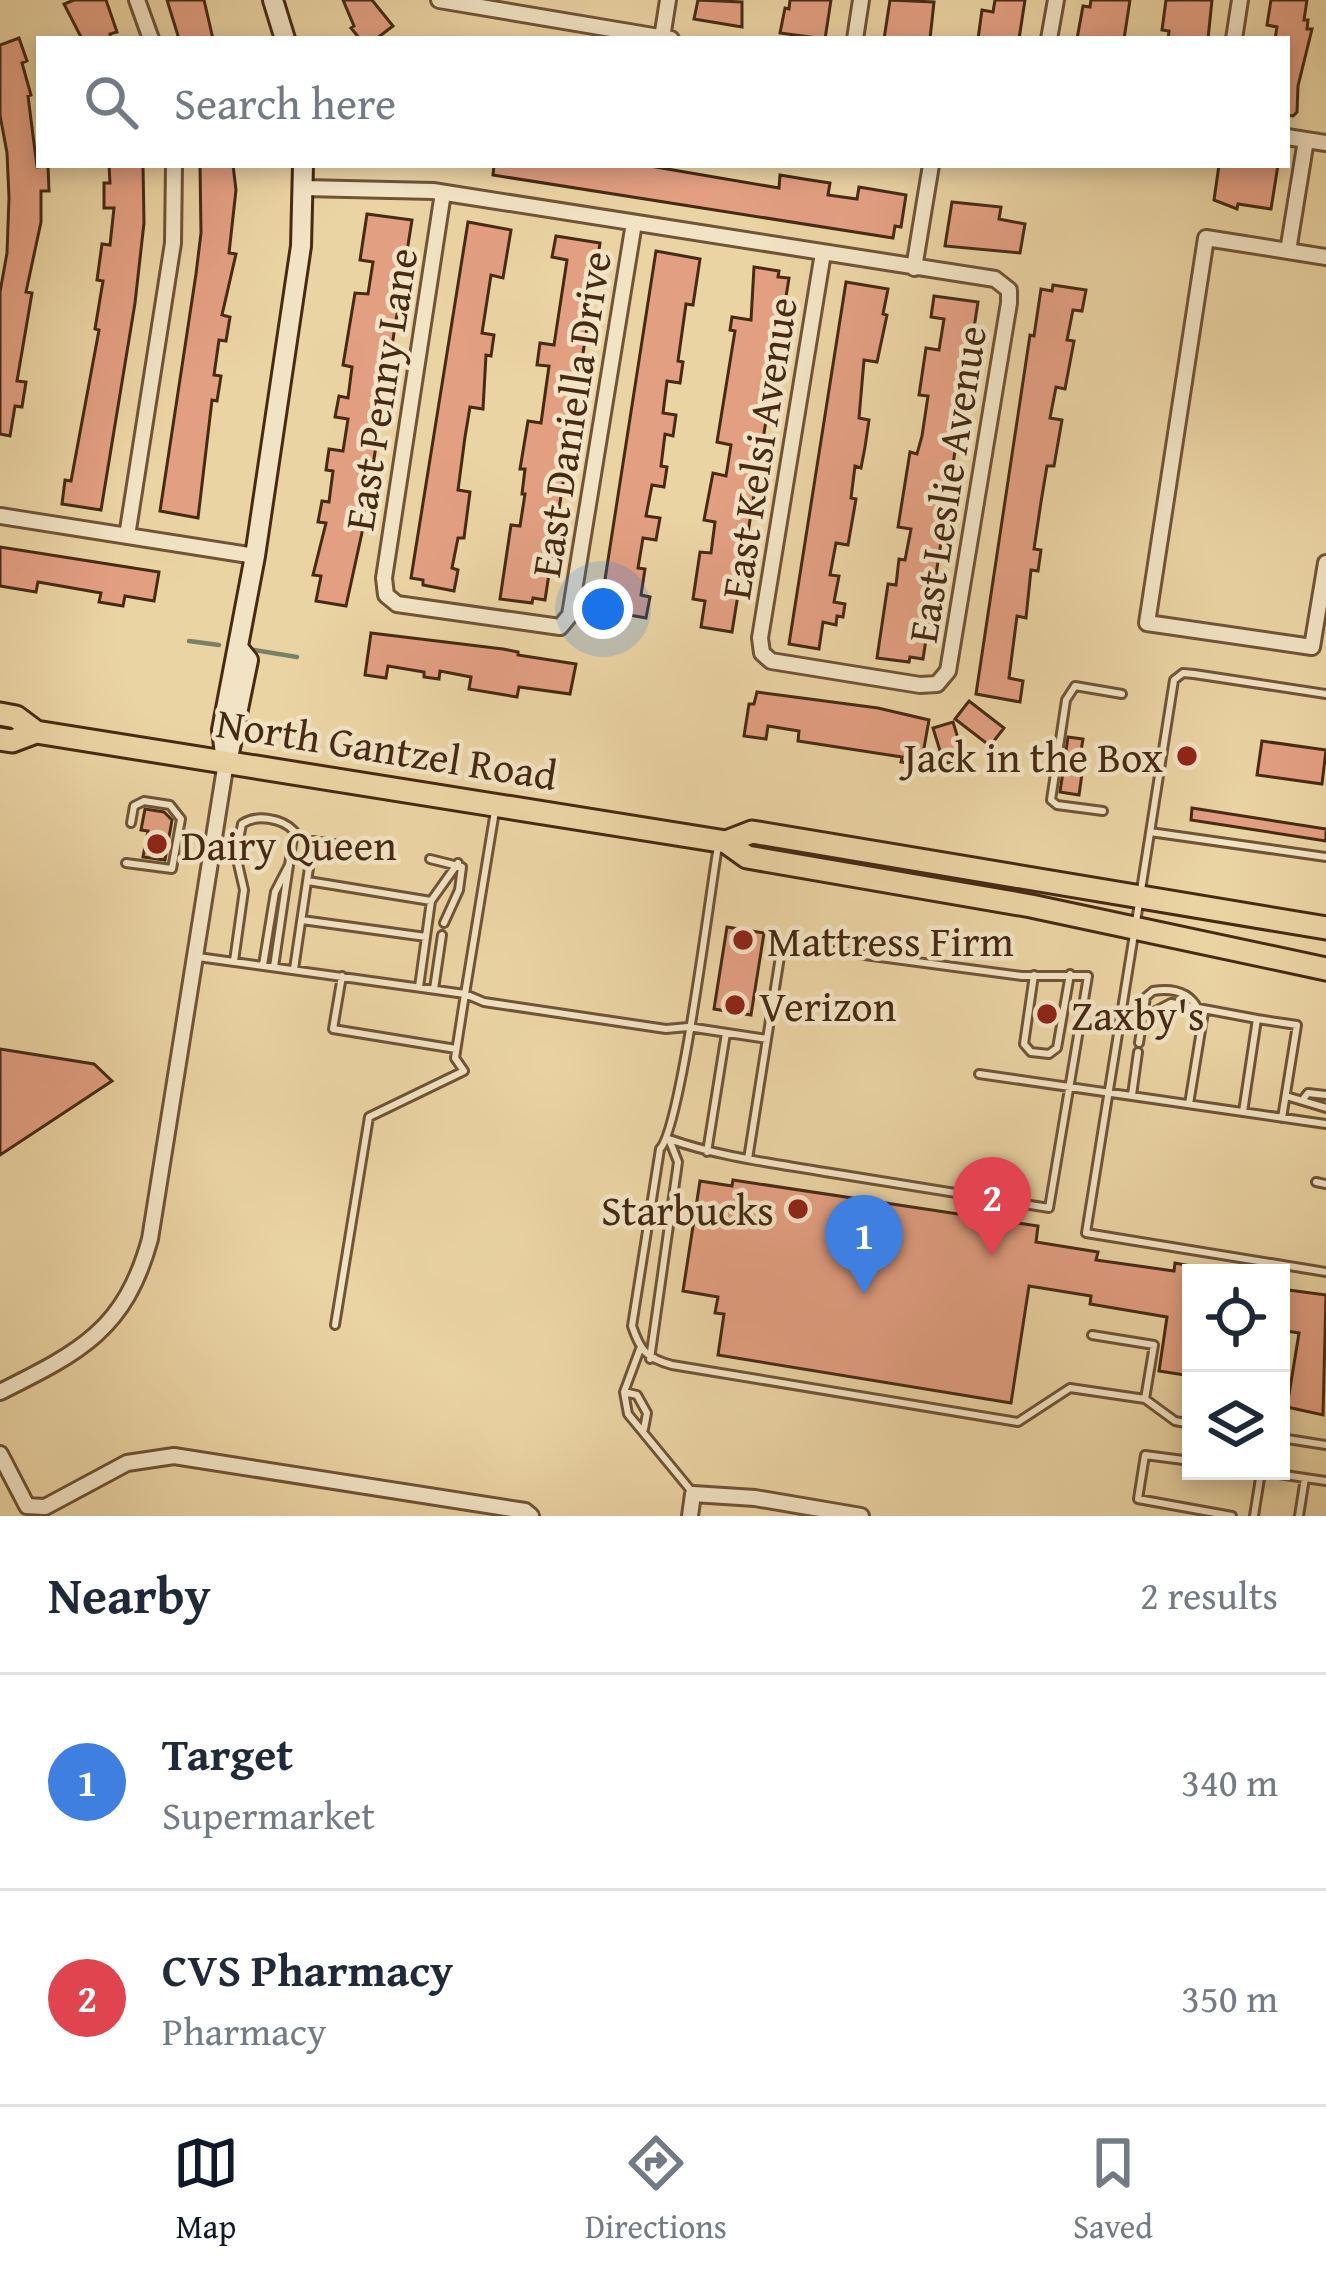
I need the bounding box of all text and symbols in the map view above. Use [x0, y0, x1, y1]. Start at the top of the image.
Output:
search box [36, 36, 1290, 168]
icon: search [78, 69, 144, 135]
text: Search here [174, 70, 396, 135]
street label: East Penny Lane [328, 243, 432, 535]
street label: East Daniella Drive [514, 247, 626, 581]
street label: East Kelsi Avenue [704, 293, 812, 603]
street label: East Leslie Avenue [891, 321, 1001, 647]
your location [573, 579, 633, 639]
street label: North Gantzel Road [212, 691, 562, 805]
place label: Jack in the Box [899, 726, 1164, 787]
marker: Jack in the Box [1174, 743, 1200, 769]
place label: Dairy Queen [181, 814, 397, 875]
marker: Dairy Queen [144, 831, 170, 857]
place label: Mattress Firm [767, 910, 1014, 971]
marker: Mattress Firm [730, 927, 756, 953]
place label: Verizon [759, 975, 897, 1036]
place label: Zaxby's [1071, 984, 1205, 1045]
marker: Verizon [722, 992, 748, 1018]
marker: Zaxby's [1034, 1001, 1060, 1027]
pin: 2 [953, 1157, 1031, 1256]
place label: Starbucks [601, 1179, 774, 1240]
pin: 1 [825, 1195, 903, 1294]
marker: Starbucks [785, 1196, 811, 1222]
map controls [1182, 1264, 1290, 1480]
button: locate [1182, 1264, 1290, 1372]
button: layers [1182, 1372, 1290, 1480]
text: Nearby [48, 1557, 211, 1632]
text: 2 results [1140, 1566, 1278, 1623]
text: Target [162, 1721, 293, 1786]
text: 1 [77, 1753, 97, 1810]
text: 340 m [1181, 1753, 1278, 1810]
text: Supermarket [162, 1786, 375, 1843]
text: CVS Pharmacy [162, 1937, 453, 2002]
text: 2 [77, 1969, 97, 2026]
text: 350 m [1181, 1969, 1278, 2026]
text: Pharmacy [162, 2002, 326, 2059]
tab: Map [173, 2130, 239, 2250]
tab: Directions [585, 2130, 727, 2250]
tab: Saved [1073, 2130, 1153, 2250]

